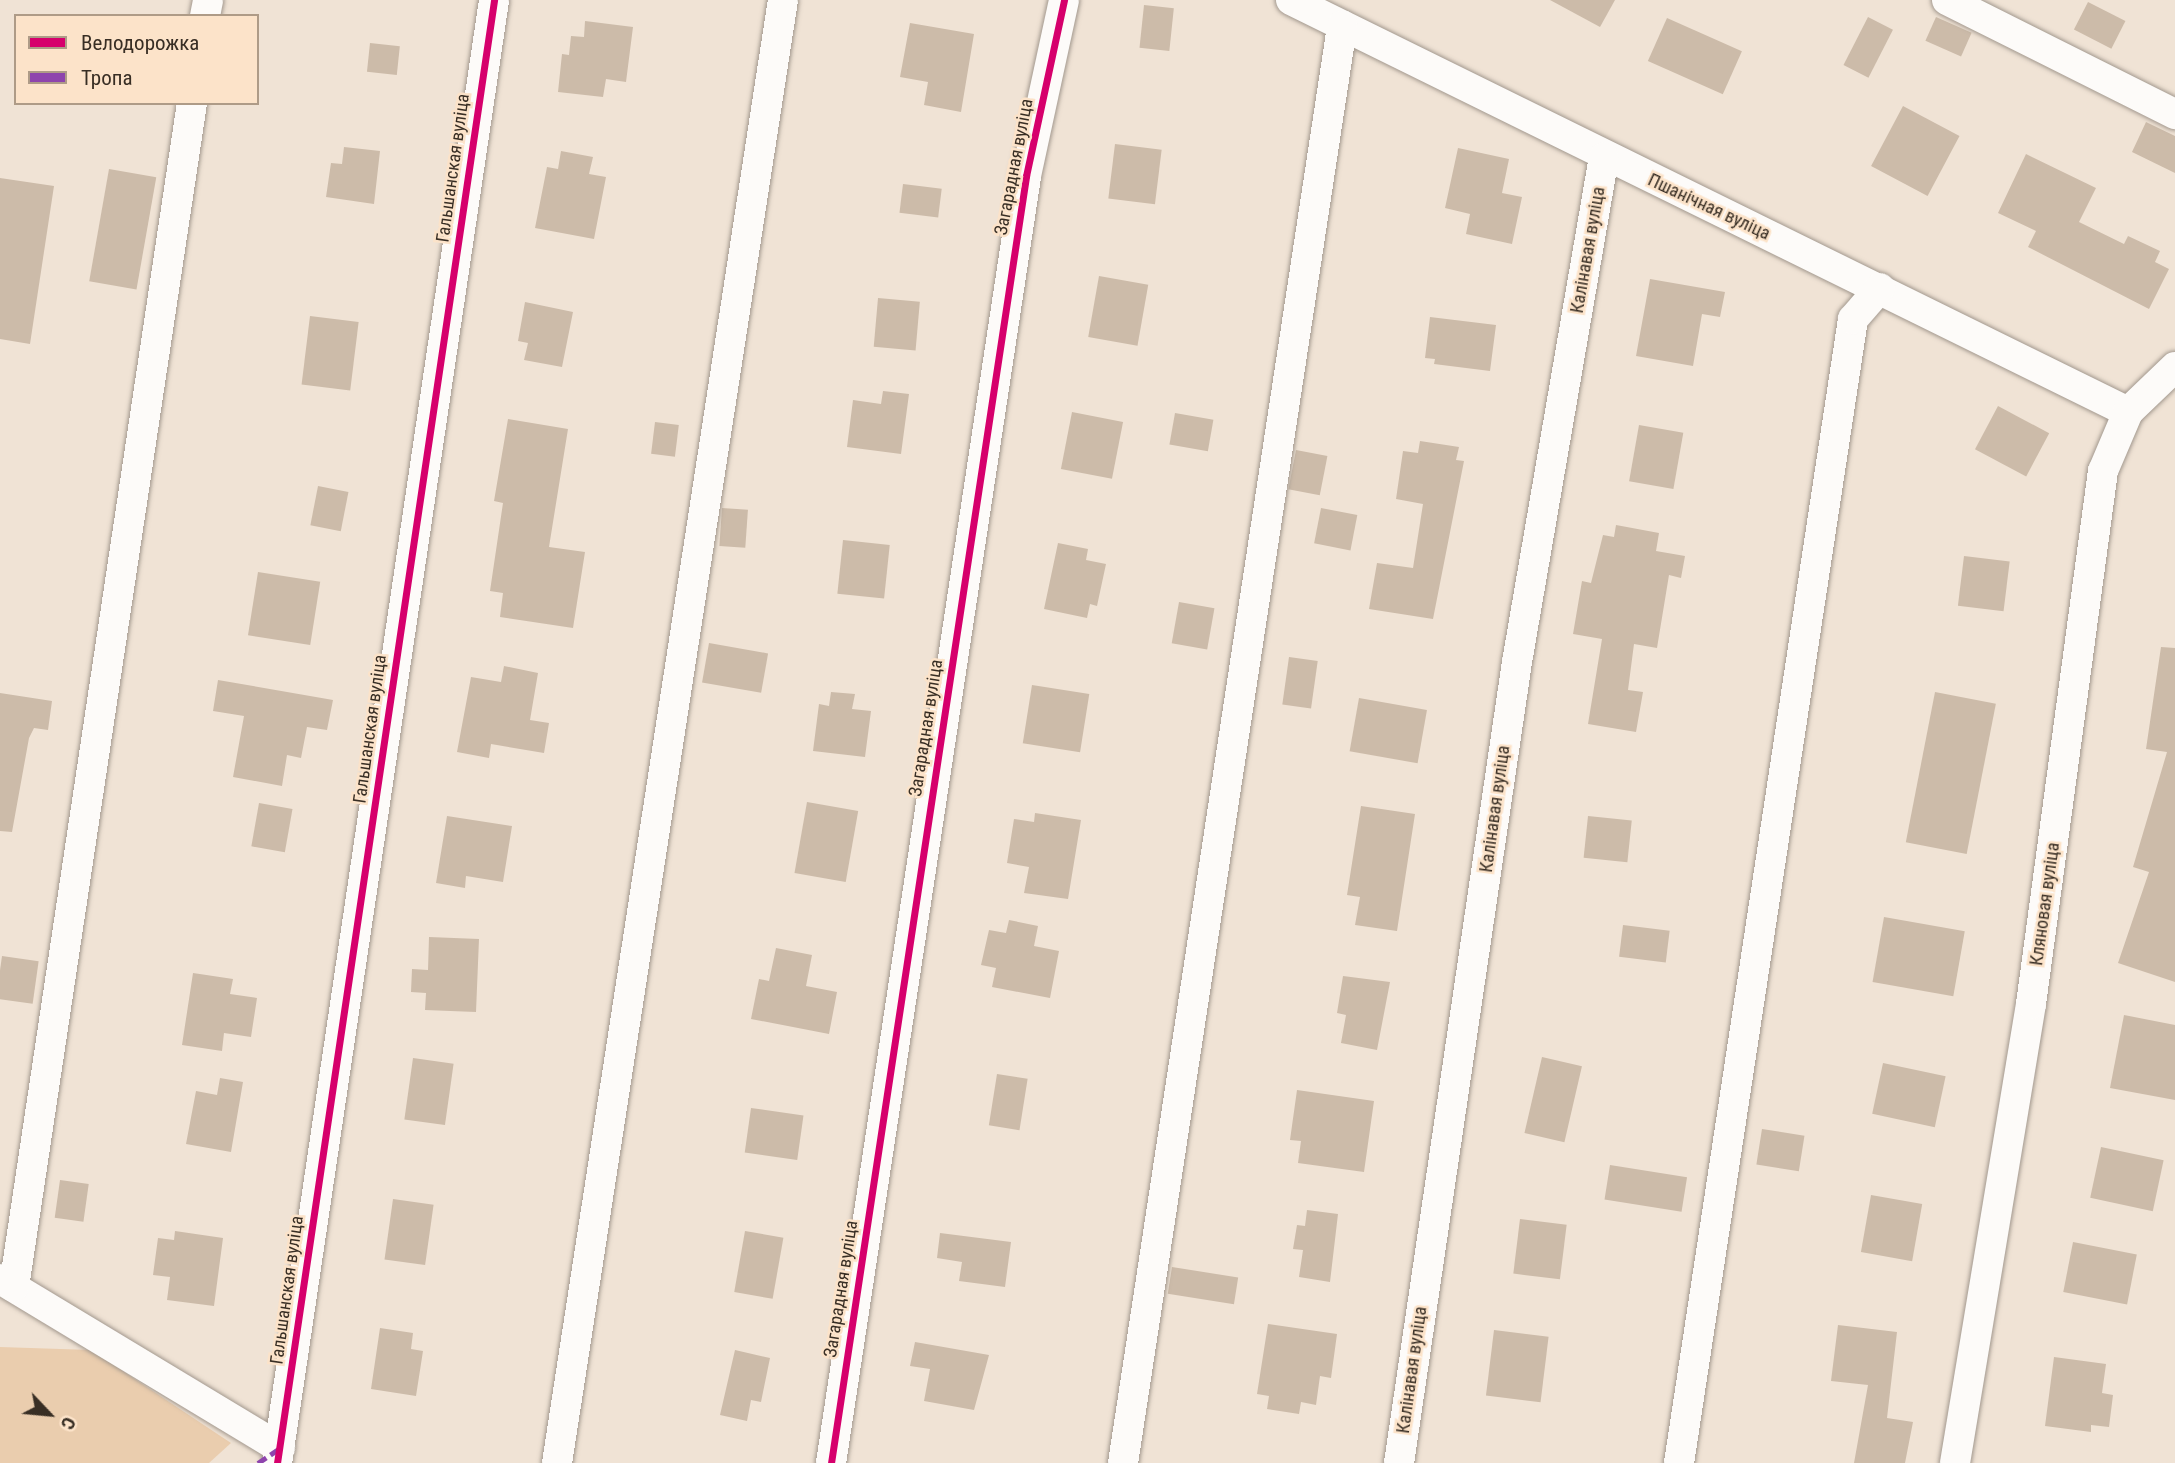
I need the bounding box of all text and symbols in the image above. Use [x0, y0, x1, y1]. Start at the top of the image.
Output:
legend [14, 14, 259, 105]
text: Велодорожка [81, 31, 199, 55]
text: Тропа [81, 66, 132, 90]
street label: Гальшанская вуліца [432, 92, 474, 244]
street label: Загарадная вуліца [990, 97, 1038, 237]
street label: Пшанічная вуліца [1644, 169, 1774, 245]
street label: Калінавая вуліца [1566, 185, 1610, 315]
street label: Гальшанская вуліца [349, 653, 391, 805]
street label: Загарадная вуліца [905, 658, 947, 798]
street label: Калінавая вуліца [1475, 744, 1515, 874]
street label: Кляновая вуліца [2026, 841, 2064, 967]
street label: Гальшанская вуліца [266, 1214, 308, 1366]
street label: Загарадная вуліца [820, 1219, 862, 1359]
street label: Калінавая вуліца [1392, 1305, 1432, 1435]
north arrow [14, 1379, 84, 1449]
text: С [56, 1414, 81, 1433]

